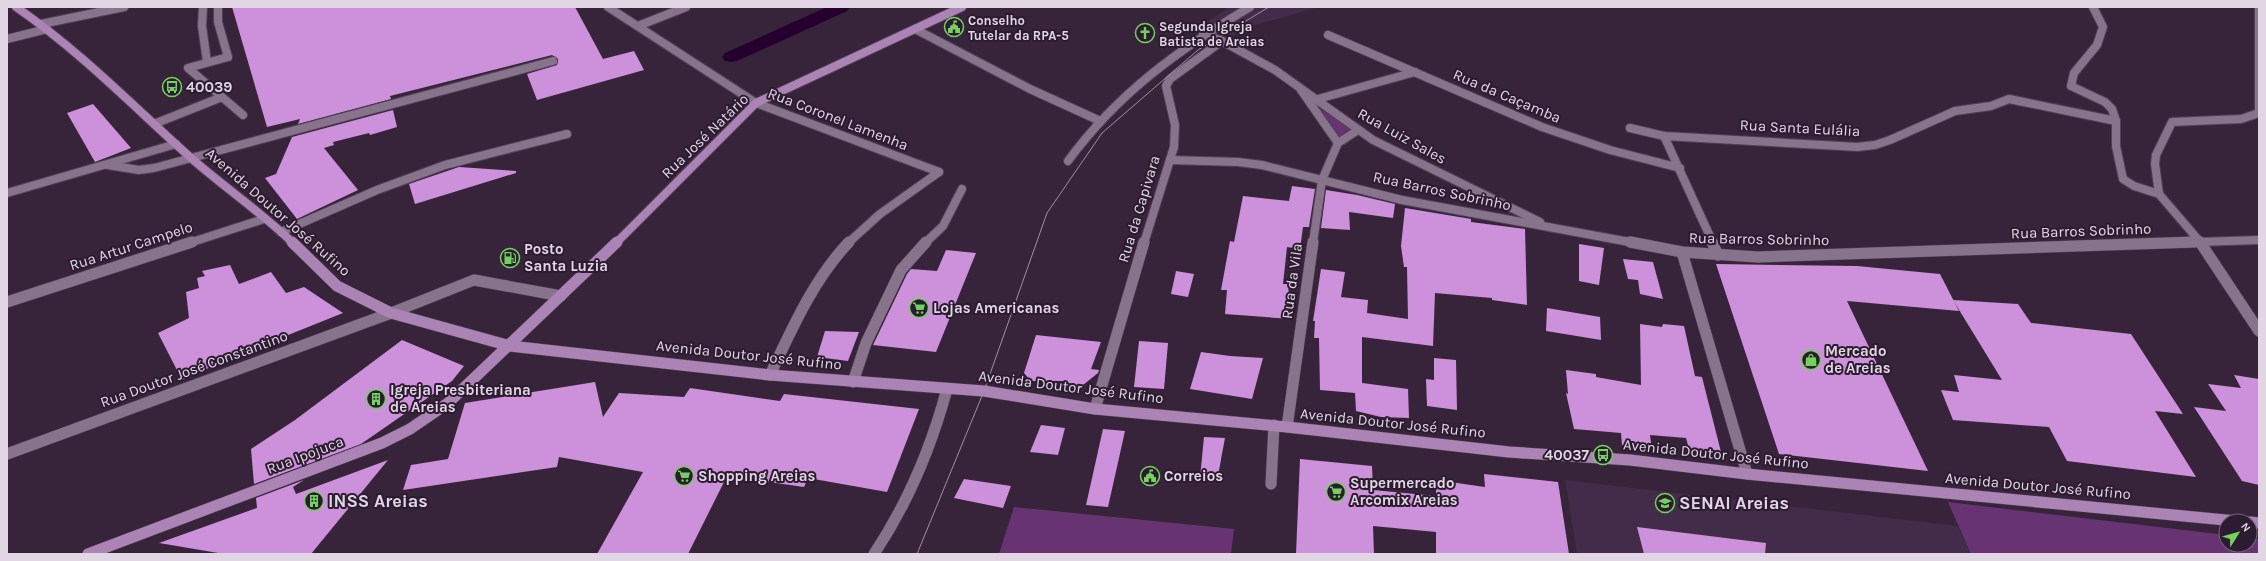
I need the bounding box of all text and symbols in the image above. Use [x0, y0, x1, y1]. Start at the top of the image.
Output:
place label: Conselho Tutelar da RPA-5 [968, 13, 1069, 43]
public building icon: Conselho Tutelar da RPA-5 [943, 16, 965, 38]
place label: Segunda Igreja Batista de Areias [1159, 19, 1264, 49]
church icon: Segunda Igreja Batista de Areias [1134, 22, 1156, 44]
street label: Rua da Caçamba [1450, 65, 1564, 127]
bus stop icon: 40039 [161, 76, 183, 98]
place label: 40039 [186, 78, 232, 96]
street label: Rua Coronel Lamenha [765, 84, 911, 154]
street label: Rua José Natário [658, 90, 752, 182]
street label: Rua Luiz Sales [1355, 104, 1449, 168]
street label: Rua Santa Eulália [1739, 116, 1861, 140]
street label: Avenida Doutor José Rufino [202, 144, 354, 280]
street label: Rua da Capivara [1114, 153, 1164, 265]
street label: Rua Barros Sobrinho [1371, 168, 1513, 214]
street label: Rua Artur Campelo [67, 218, 195, 274]
street label: Rua Barros Sobrinho [2010, 220, 2152, 242]
street label: Rua Barros Sobrinho [1689, 229, 1829, 249]
place label: Posto Santa Luzia [524, 240, 608, 275]
street label: Rua da Vila [1278, 242, 1306, 320]
fuel station icon: Posto Santa Luzia [499, 247, 521, 269]
supermarket icon: Lojas Americanas [908, 297, 930, 319]
place label: Lojas Americanas [933, 299, 1060, 317]
street label: Rua Doutor José Constantino [98, 327, 290, 411]
street label: Avenida Doutor José Rufino [655, 336, 843, 374]
place label: Mercado de Areias [1825, 342, 1891, 377]
shop icon: Mercado de Areias [1800, 349, 1822, 371]
street label: Avenida Doutor José Rufino [977, 367, 1165, 407]
place label: Igreja Presbiteriana de Areias [390, 381, 531, 416]
building icon: Igreja Presbiteriana de Areias [365, 388, 387, 410]
street label: Avenida Doutor José Rufino [1299, 404, 1487, 442]
street label: Rua Ipojuca [264, 432, 346, 478]
street label: Avenida Doutor José Rufino [1622, 435, 1810, 473]
bus stop icon: 40037 [1592, 444, 1614, 466]
place label: 40037 [1544, 446, 1590, 464]
supermarket icon: Shopping Areias [673, 465, 695, 487]
public building icon: Correios [1139, 465, 1161, 487]
place label: Shopping Areias [698, 467, 815, 485]
place label: Correios [1164, 467, 1223, 485]
street label: Avenida Doutor José Rufino [1944, 469, 2132, 503]
place label: Supermercado Arcomix Areias [1350, 474, 1458, 509]
supermarket icon: Supermercado Arcomix Areias [1325, 481, 1347, 503]
building icon: INSS Areias [303, 490, 325, 512]
place label: INSS Areias [328, 490, 428, 512]
school or university icon: SENAI Areias [1654, 492, 1676, 514]
place label: SENAI Areias [1679, 492, 1789, 514]
north arrow [2218, 513, 2258, 553]
text: N [2238, 520, 2253, 534]

